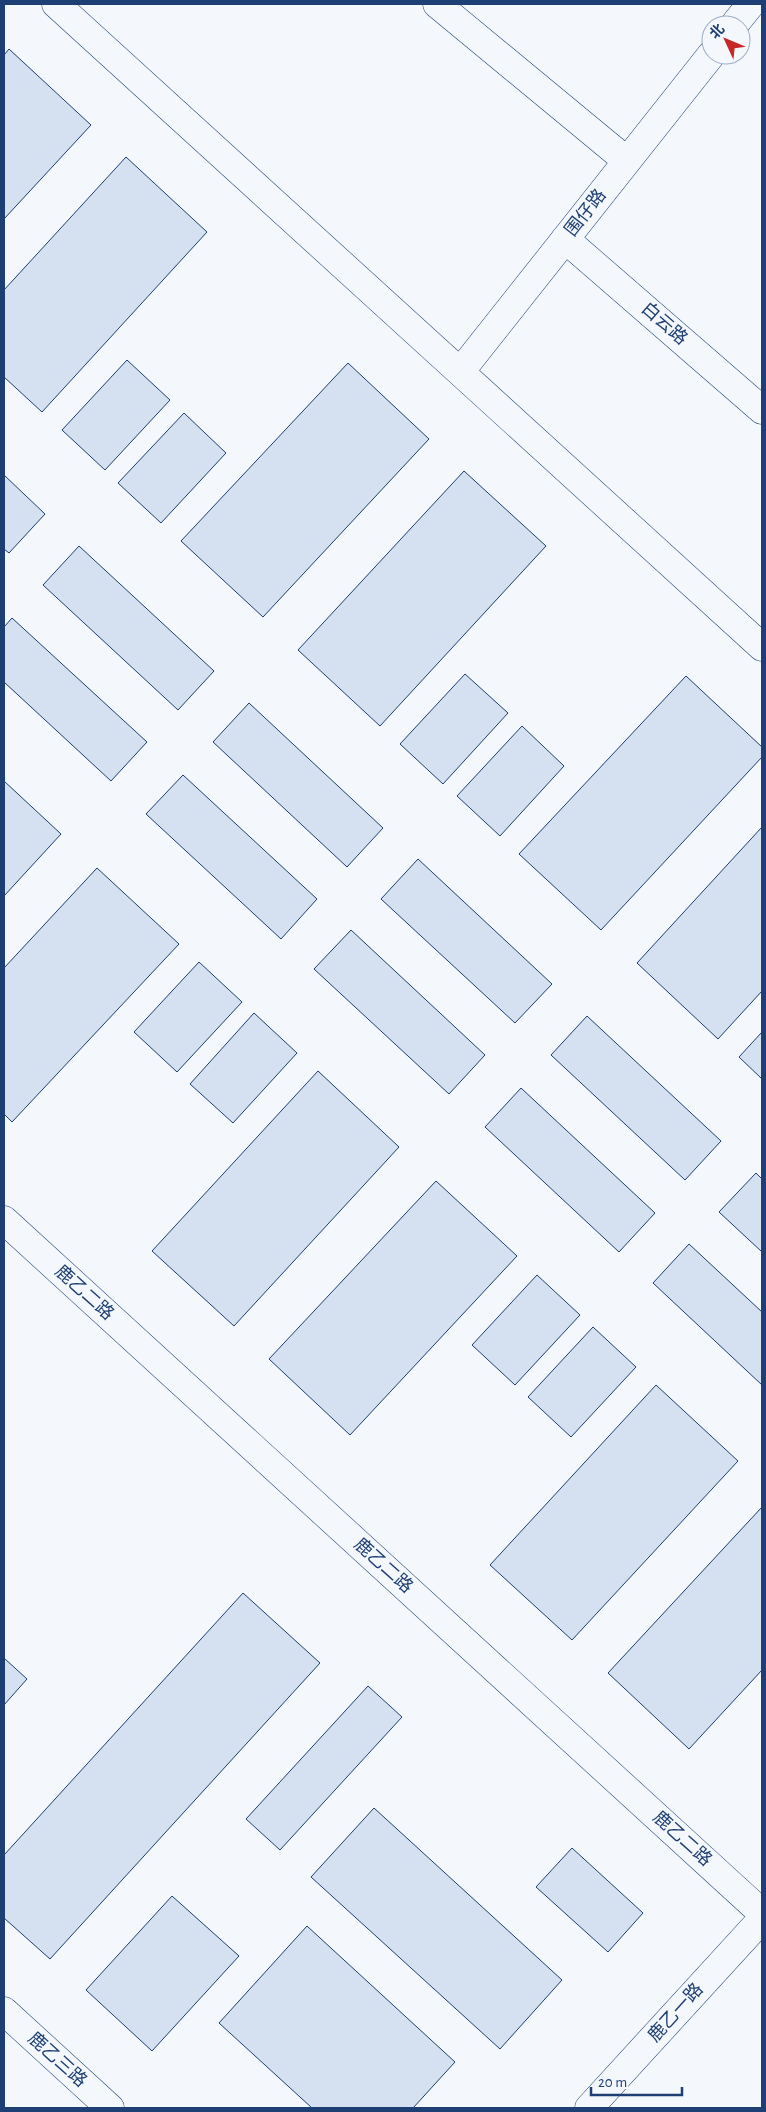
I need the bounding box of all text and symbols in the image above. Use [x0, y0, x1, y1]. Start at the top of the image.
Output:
north arrow [701, 15, 751, 65]
text: 北 [707, 21, 727, 42]
street label: 围仔路 [561, 185, 610, 240]
street label: 白云路 [638, 298, 692, 349]
street label: 鹿乙二路 [51, 1261, 118, 1324]
street label: 鹿乙二路 [350, 1534, 417, 1597]
street label: 鹿乙二路 [649, 1807, 716, 1870]
street label: 鹿乙一路 [644, 1979, 707, 2046]
street label: 鹿乙三路 [24, 2028, 91, 2091]
scale bar [591, 2064, 682, 2096]
text: 20 m [598, 2075, 627, 2090]

